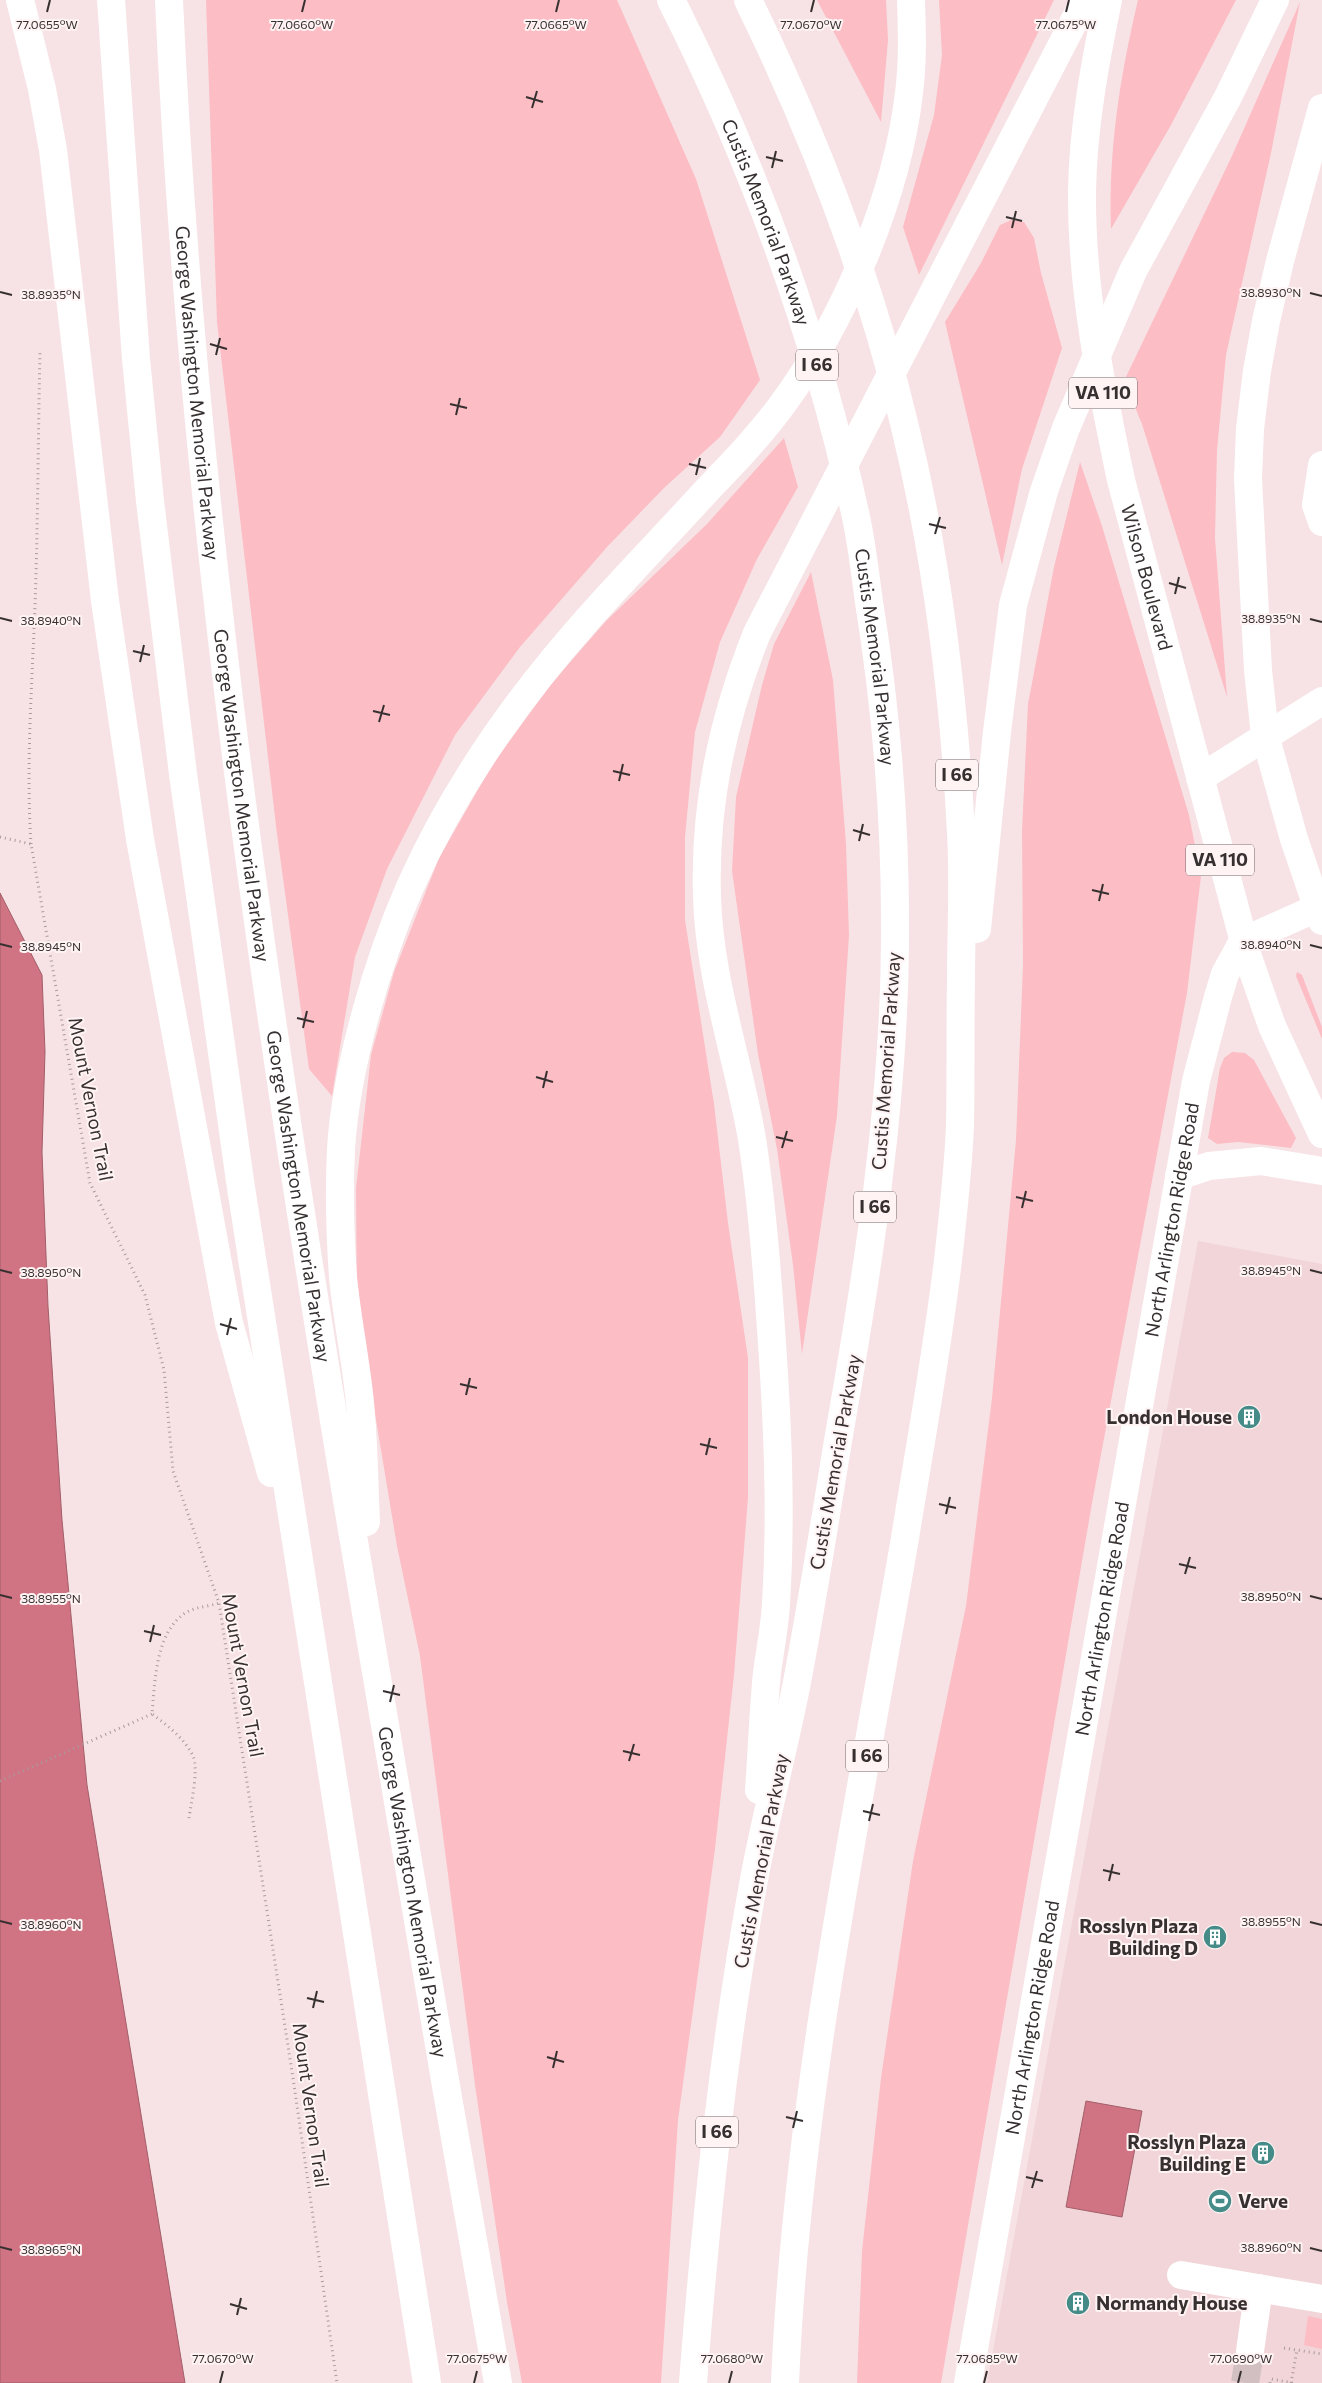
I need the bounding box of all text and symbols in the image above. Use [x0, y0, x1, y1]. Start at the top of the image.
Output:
text: 77.0655°W [16, 17, 78, 31]
text: 77.0660°W [271, 17, 333, 31]
text: 77.0665°W [525, 17, 587, 31]
text: 77.0670°W [780, 17, 842, 31]
text: 77.0675°W [1036, 17, 1096, 31]
street label: Custis Memorial Parkway [717, 115, 816, 328]
street label: George Washington Memorial Parkway [171, 225, 225, 561]
text: 38.8930°N [1241, 285, 1301, 299]
text: 38.8935°N [21, 287, 81, 301]
road number: I 66 [796, 350, 838, 380]
road number: VA 110 [1069, 378, 1137, 408]
street label: Wilson Boulevard [1117, 502, 1178, 653]
street label: Custis Memorial Parkway [851, 547, 901, 767]
text: 38.8935°N [1241, 611, 1301, 625]
text: 38.8940°N [21, 613, 81, 627]
street label: George Washington Memorial Parkway [210, 628, 275, 963]
road number: I 66 [936, 760, 978, 790]
road number: VA 110 [1186, 844, 1254, 876]
text: 38.8940°N [1241, 937, 1301, 951]
text: 38.8945°N [21, 939, 81, 953]
street label: Custis Memorial Parkway [866, 951, 905, 1171]
street label: Mount Vernon Trail [64, 1015, 119, 1183]
street label: George Washington Memorial Parkway [262, 1029, 336, 1364]
street label: North Arlington Ridge Road [1139, 1101, 1203, 1339]
road number: I 66 [854, 1192, 896, 1222]
text: 38.8945°N [1241, 1263, 1301, 1277]
text: 38.8950°N [21, 1265, 81, 1279]
street label: Custis Memorial Parkway [804, 1352, 865, 1571]
building icon: London House [1236, 1404, 1262, 1430]
place label: London House [1106, 1405, 1232, 1428]
street label: North Arlington Ridge Road [1070, 1500, 1133, 1738]
text: 38.8950°N [1241, 1589, 1301, 1603]
text: 38.8955°N [21, 1591, 81, 1605]
street label: Mount Vernon Trail [218, 1591, 269, 1759]
street label: George Washington Memorial Parkway [374, 1725, 453, 2059]
road number: I 66 [846, 1740, 888, 1772]
street label: Custis Memorial Parkway [728, 1751, 793, 1970]
street label: North Arlington Ridge Road [1000, 1898, 1063, 2136]
place label: Rosslyn Plaza Building D [1079, 1914, 1198, 1959]
text: 38.8955°N [1241, 1914, 1301, 1928]
text: 38.8960°N [21, 1917, 81, 1931]
building icon: Rosslyn Plaza Building D [1202, 1924, 1228, 1950]
street label: Mount Vernon Trail [289, 2021, 334, 2189]
road number: I 66 [696, 2116, 738, 2148]
place label: Rosslyn Plaza Building E [1127, 2130, 1246, 2175]
building icon: Rosslyn Plaza Building E [1250, 2140, 1276, 2166]
sports icon: Verve [1207, 2188, 1233, 2214]
place label: Verve [1238, 2189, 1288, 2212]
text: 38.8960°N [1241, 2240, 1301, 2254]
text: 38.8965°N [21, 2242, 81, 2256]
building icon: Normandy House [1065, 2290, 1091, 2316]
place label: Normandy House [1096, 2291, 1248, 2314]
text: 77.0670°W [192, 2351, 254, 2365]
text: 77.0675°W [447, 2351, 507, 2365]
text: 77.0680°W [701, 2351, 763, 2365]
text: 77.0685°W [956, 2351, 1018, 2365]
text: 77.0690°W [1210, 2351, 1272, 2365]

